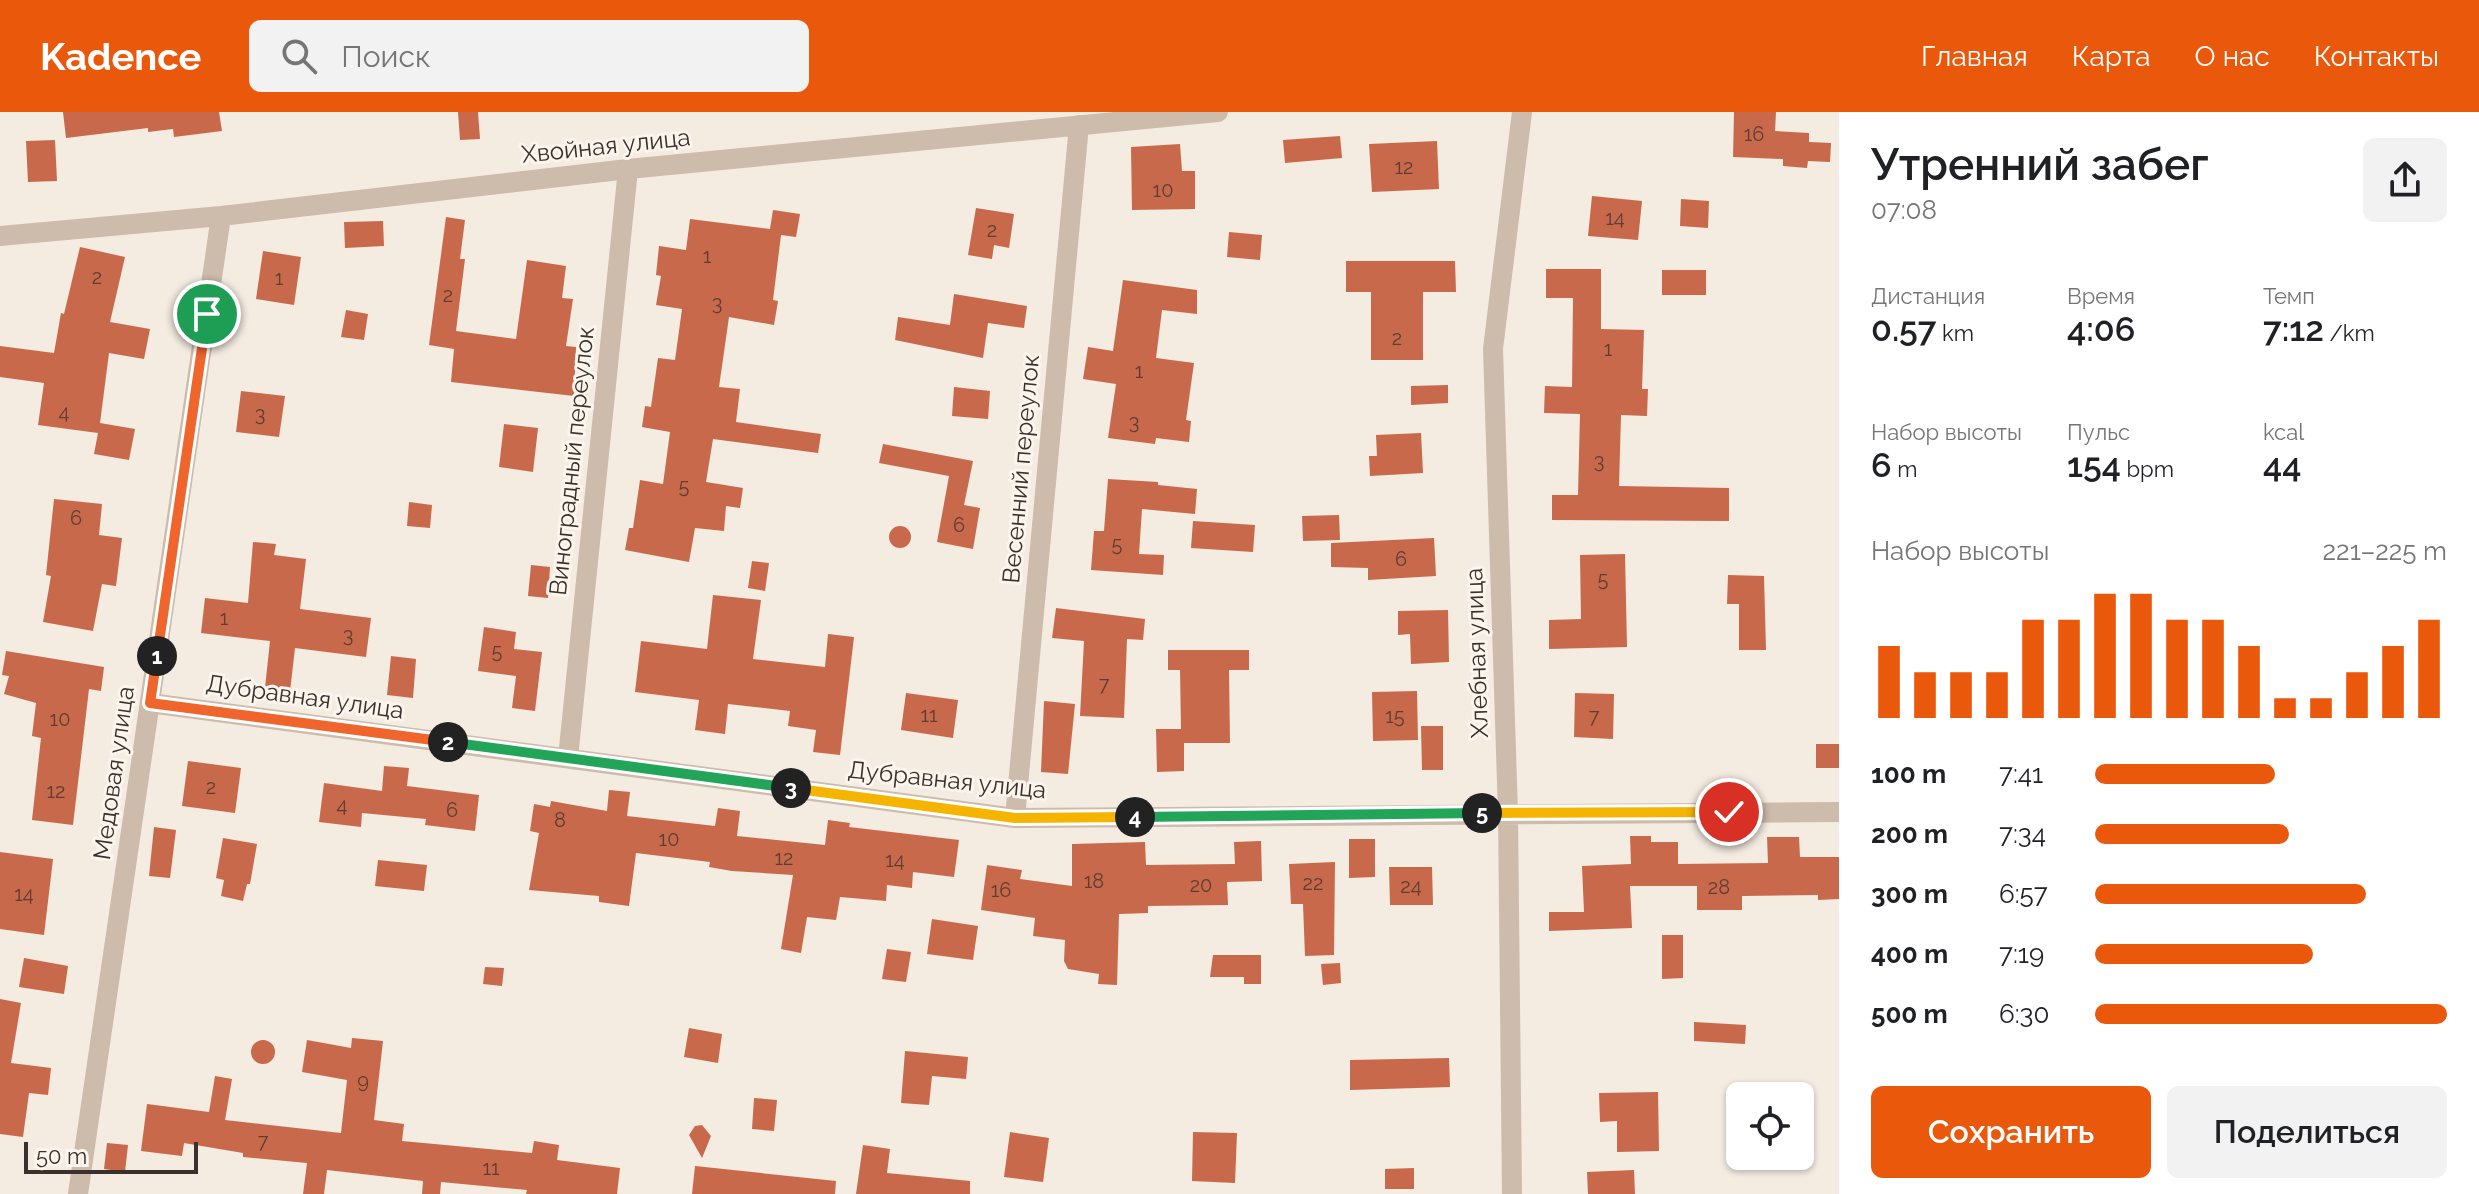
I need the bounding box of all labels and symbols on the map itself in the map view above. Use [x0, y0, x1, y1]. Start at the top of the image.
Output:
street label: Хвойная улица [520, 122, 692, 169]
house number: 16 [1744, 122, 1764, 146]
house number: 12 [1395, 155, 1413, 179]
house number: 10 [1153, 178, 1173, 202]
house number: 14 [1605, 206, 1625, 230]
house number: 2 [987, 218, 997, 242]
house number: 1 [703, 244, 712, 268]
house number: 2 [92, 265, 102, 289]
house number: 1 [275, 266, 284, 290]
pin [173, 280, 241, 348]
house number: 2 [443, 283, 453, 307]
house number: 3 [712, 291, 722, 315]
street label: Виноградный переулок [543, 325, 600, 597]
house number: 2 [1392, 326, 1402, 350]
house number: 1 [1604, 337, 1613, 361]
street label: Весенний переулок [996, 353, 1045, 585]
house number: 1 [1135, 359, 1144, 383]
house number: 4 [59, 400, 70, 424]
house number: 3 [255, 402, 265, 426]
house number: 3 [1129, 410, 1139, 434]
house number: 3 [1594, 449, 1604, 473]
house number: 5 [679, 474, 690, 498]
house number: 6 [70, 506, 82, 530]
house number: 6 [953, 513, 965, 537]
house number: 5 [1112, 532, 1123, 556]
house number: 6 [1395, 547, 1407, 571]
street label: Хлебная улица [1459, 567, 1494, 739]
house number: 5 [1598, 567, 1609, 591]
house number: 1 [220, 606, 229, 630]
house number: 3 [343, 623, 353, 647]
pin: 1 [137, 636, 177, 676]
house number: 5 [492, 639, 503, 663]
street label: Дубравная улица [204, 668, 406, 725]
house number: 7 [1099, 672, 1110, 696]
street label: Медовая улица [87, 684, 140, 862]
house number: 11 [920, 703, 938, 727]
house number: 15 [1385, 704, 1405, 728]
house number: 7 [1589, 704, 1600, 728]
house number: 10 [50, 707, 70, 731]
pin: 2 [428, 722, 468, 762]
street label: Дубравная улица [846, 755, 1048, 804]
pin: 3 [771, 768, 811, 808]
house number: 2 [206, 775, 216, 799]
pin [1695, 778, 1763, 846]
house number: 12 [47, 779, 65, 803]
house number: 4 [337, 793, 348, 817]
pin: 5 [1462, 793, 1502, 833]
pin: 4 [1115, 797, 1155, 837]
house number: 6 [446, 798, 458, 822]
house number: 8 [554, 808, 566, 832]
house number: 10 [659, 827, 679, 851]
house number: 12 [775, 846, 793, 870]
house number: 14 [885, 848, 905, 872]
house number: 18 [1084, 869, 1104, 893]
house number: 22 [1303, 871, 1323, 895]
house number: 20 [1190, 873, 1212, 897]
house number: 24 [1400, 874, 1422, 898]
house number: 28 [1708, 875, 1730, 899]
house number: 16 [991, 878, 1011, 902]
house number: 14 [14, 882, 34, 906]
house number: 9 [357, 1069, 369, 1093]
house number: 7 [258, 1129, 269, 1153]
scale bar [24, 1138, 198, 1174]
house number: 11 [482, 1156, 500, 1180]

